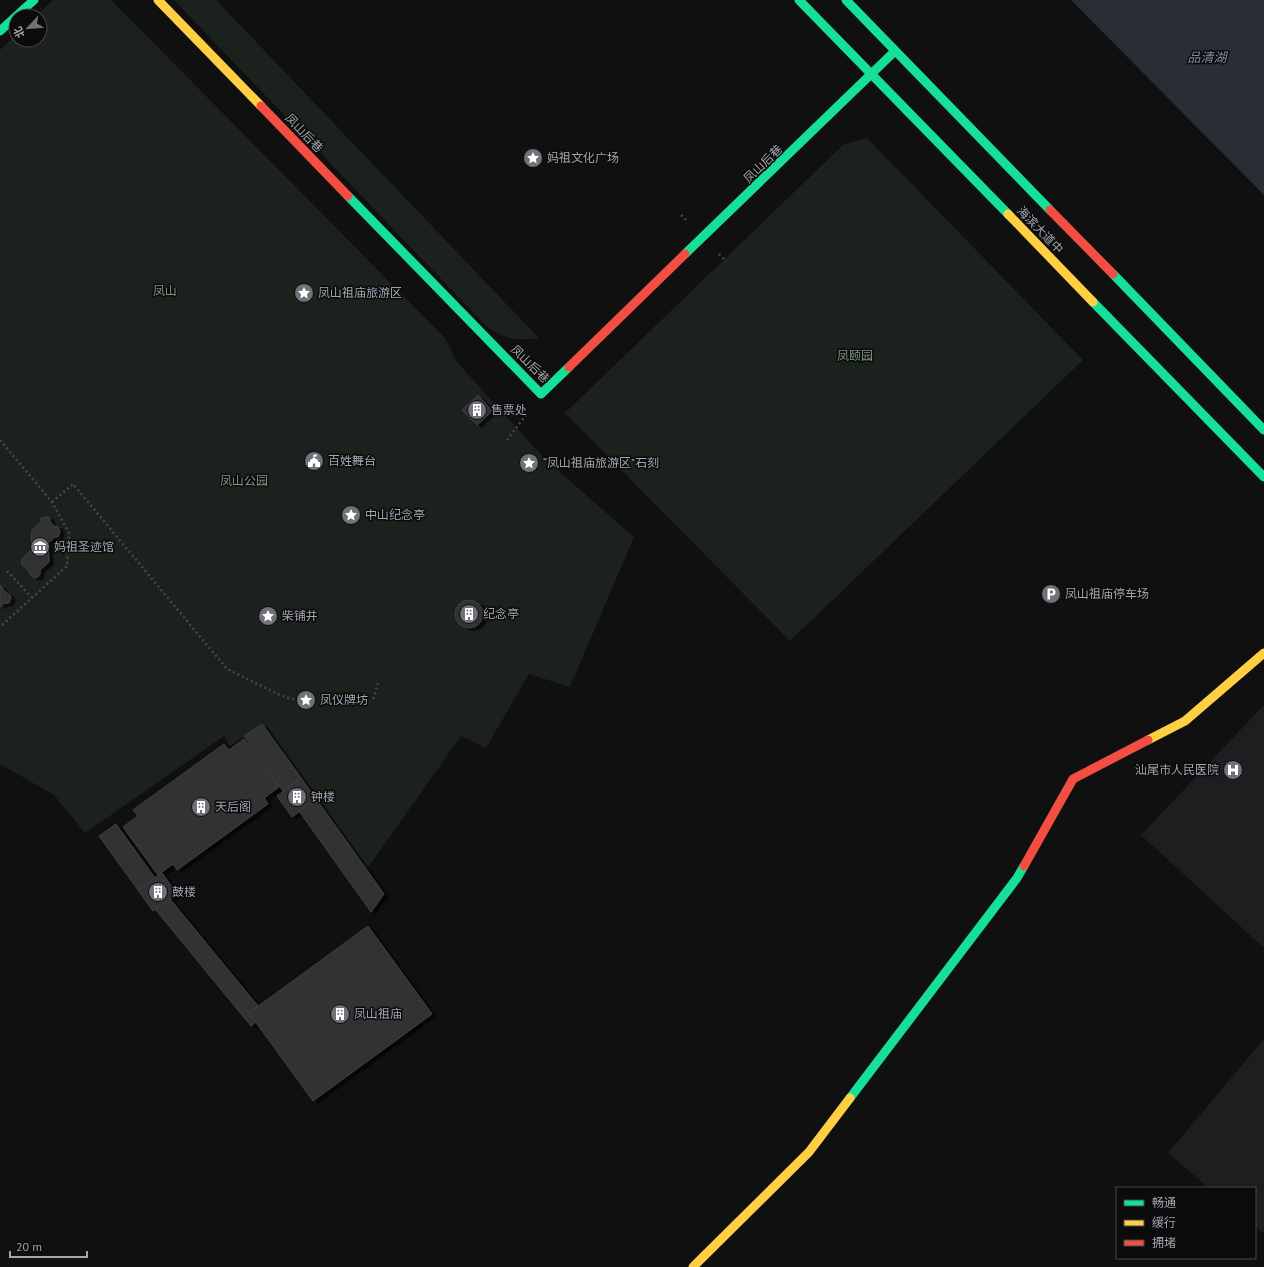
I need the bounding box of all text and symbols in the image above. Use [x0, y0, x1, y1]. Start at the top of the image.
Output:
north arrow [8, 8, 48, 48]
text: 北 [10, 24, 28, 40]
water label: 品清湖 [1187, 49, 1228, 66]
street label: 凤山后巷 [282, 110, 326, 155]
street label: 凤山后巷 [740, 142, 785, 186]
place icon: 妈祖文化广场 [522, 147, 544, 169]
place label: 妈祖文化广场 [547, 150, 619, 165]
street label: 海滨大道中 [1014, 203, 1067, 256]
place icon: 凤山祖庙旅游区 [293, 282, 315, 304]
park label: 凤山 [153, 283, 177, 298]
place label: 凤山祖庙旅游区 [318, 285, 402, 300]
street label: 凤山后巷 [508, 342, 553, 386]
park label: 凤颐园 [837, 348, 873, 363]
building icon: 售票处 [466, 399, 488, 421]
place label: 售票处 [491, 402, 527, 417]
public building icon: 百姓舞台 [303, 450, 325, 472]
place icon: “凤山祖庙旅游区”石刻 [518, 452, 540, 474]
place label: 百姓舞台 [328, 453, 376, 468]
place label: “凤山祖庙旅游区”石刻 [543, 455, 659, 470]
park label: 凤山公园 [220, 473, 268, 488]
place icon: 中山纪念亭 [340, 504, 362, 526]
place label: 中山纪念亭 [365, 507, 425, 522]
museum icon: 妈祖圣迹馆 [29, 536, 51, 558]
place label: 妈祖圣迹馆 [54, 539, 114, 554]
parking icon: 凤山祖庙停车场 [1040, 583, 1062, 605]
place label: 凤山祖庙停车场 [1065, 586, 1149, 601]
building icon: 纪念亭 [458, 603, 480, 625]
place icon: 柴铺井 [257, 605, 279, 627]
place label: 纪念亭 [483, 606, 519, 621]
place label: 柴铺井 [282, 608, 318, 623]
place icon: 凤仪牌坊 [295, 689, 317, 711]
place label: 凤仪牌坊 [320, 692, 368, 707]
hospital icon: 汕尾市人民医院 [1222, 759, 1244, 781]
place label: 汕尾市人民医院 [1135, 762, 1219, 777]
building icon: 钟楼 [286, 786, 308, 808]
place label: 钟楼 [311, 789, 335, 804]
building icon: 天后阁 [190, 796, 212, 818]
place label: 天后阁 [215, 799, 251, 814]
building icon: 鼓楼 [147, 881, 169, 903]
place label: 鼓楼 [172, 884, 196, 899]
building icon: 凤山祖庙 [329, 1003, 351, 1025]
place label: 凤山祖庙 [354, 1006, 402, 1021]
legend [1116, 1187, 1256, 1259]
text: 畅通 [1152, 1195, 1176, 1210]
text: 缓行 [1152, 1215, 1176, 1230]
scale bar [10, 1233, 87, 1259]
text: 拥堵 [1152, 1235, 1176, 1250]
text: 20 m [16, 1239, 42, 1254]

